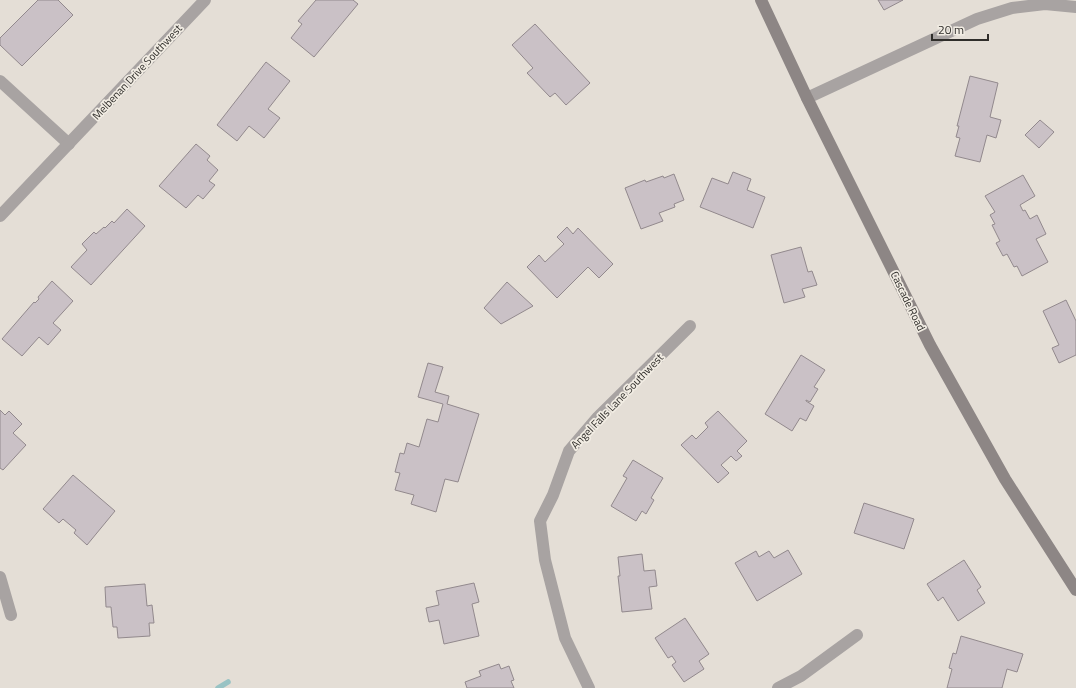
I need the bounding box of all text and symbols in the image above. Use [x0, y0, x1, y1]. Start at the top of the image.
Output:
scale bar [932, 16, 988, 42]
text: 20 m [938, 20, 964, 39]
street label: Melbenan Drive Southwest [89, 21, 186, 123]
street label: Cascade Road [887, 268, 929, 334]
street label: Angel Falls Lane Southwest [567, 350, 667, 452]

